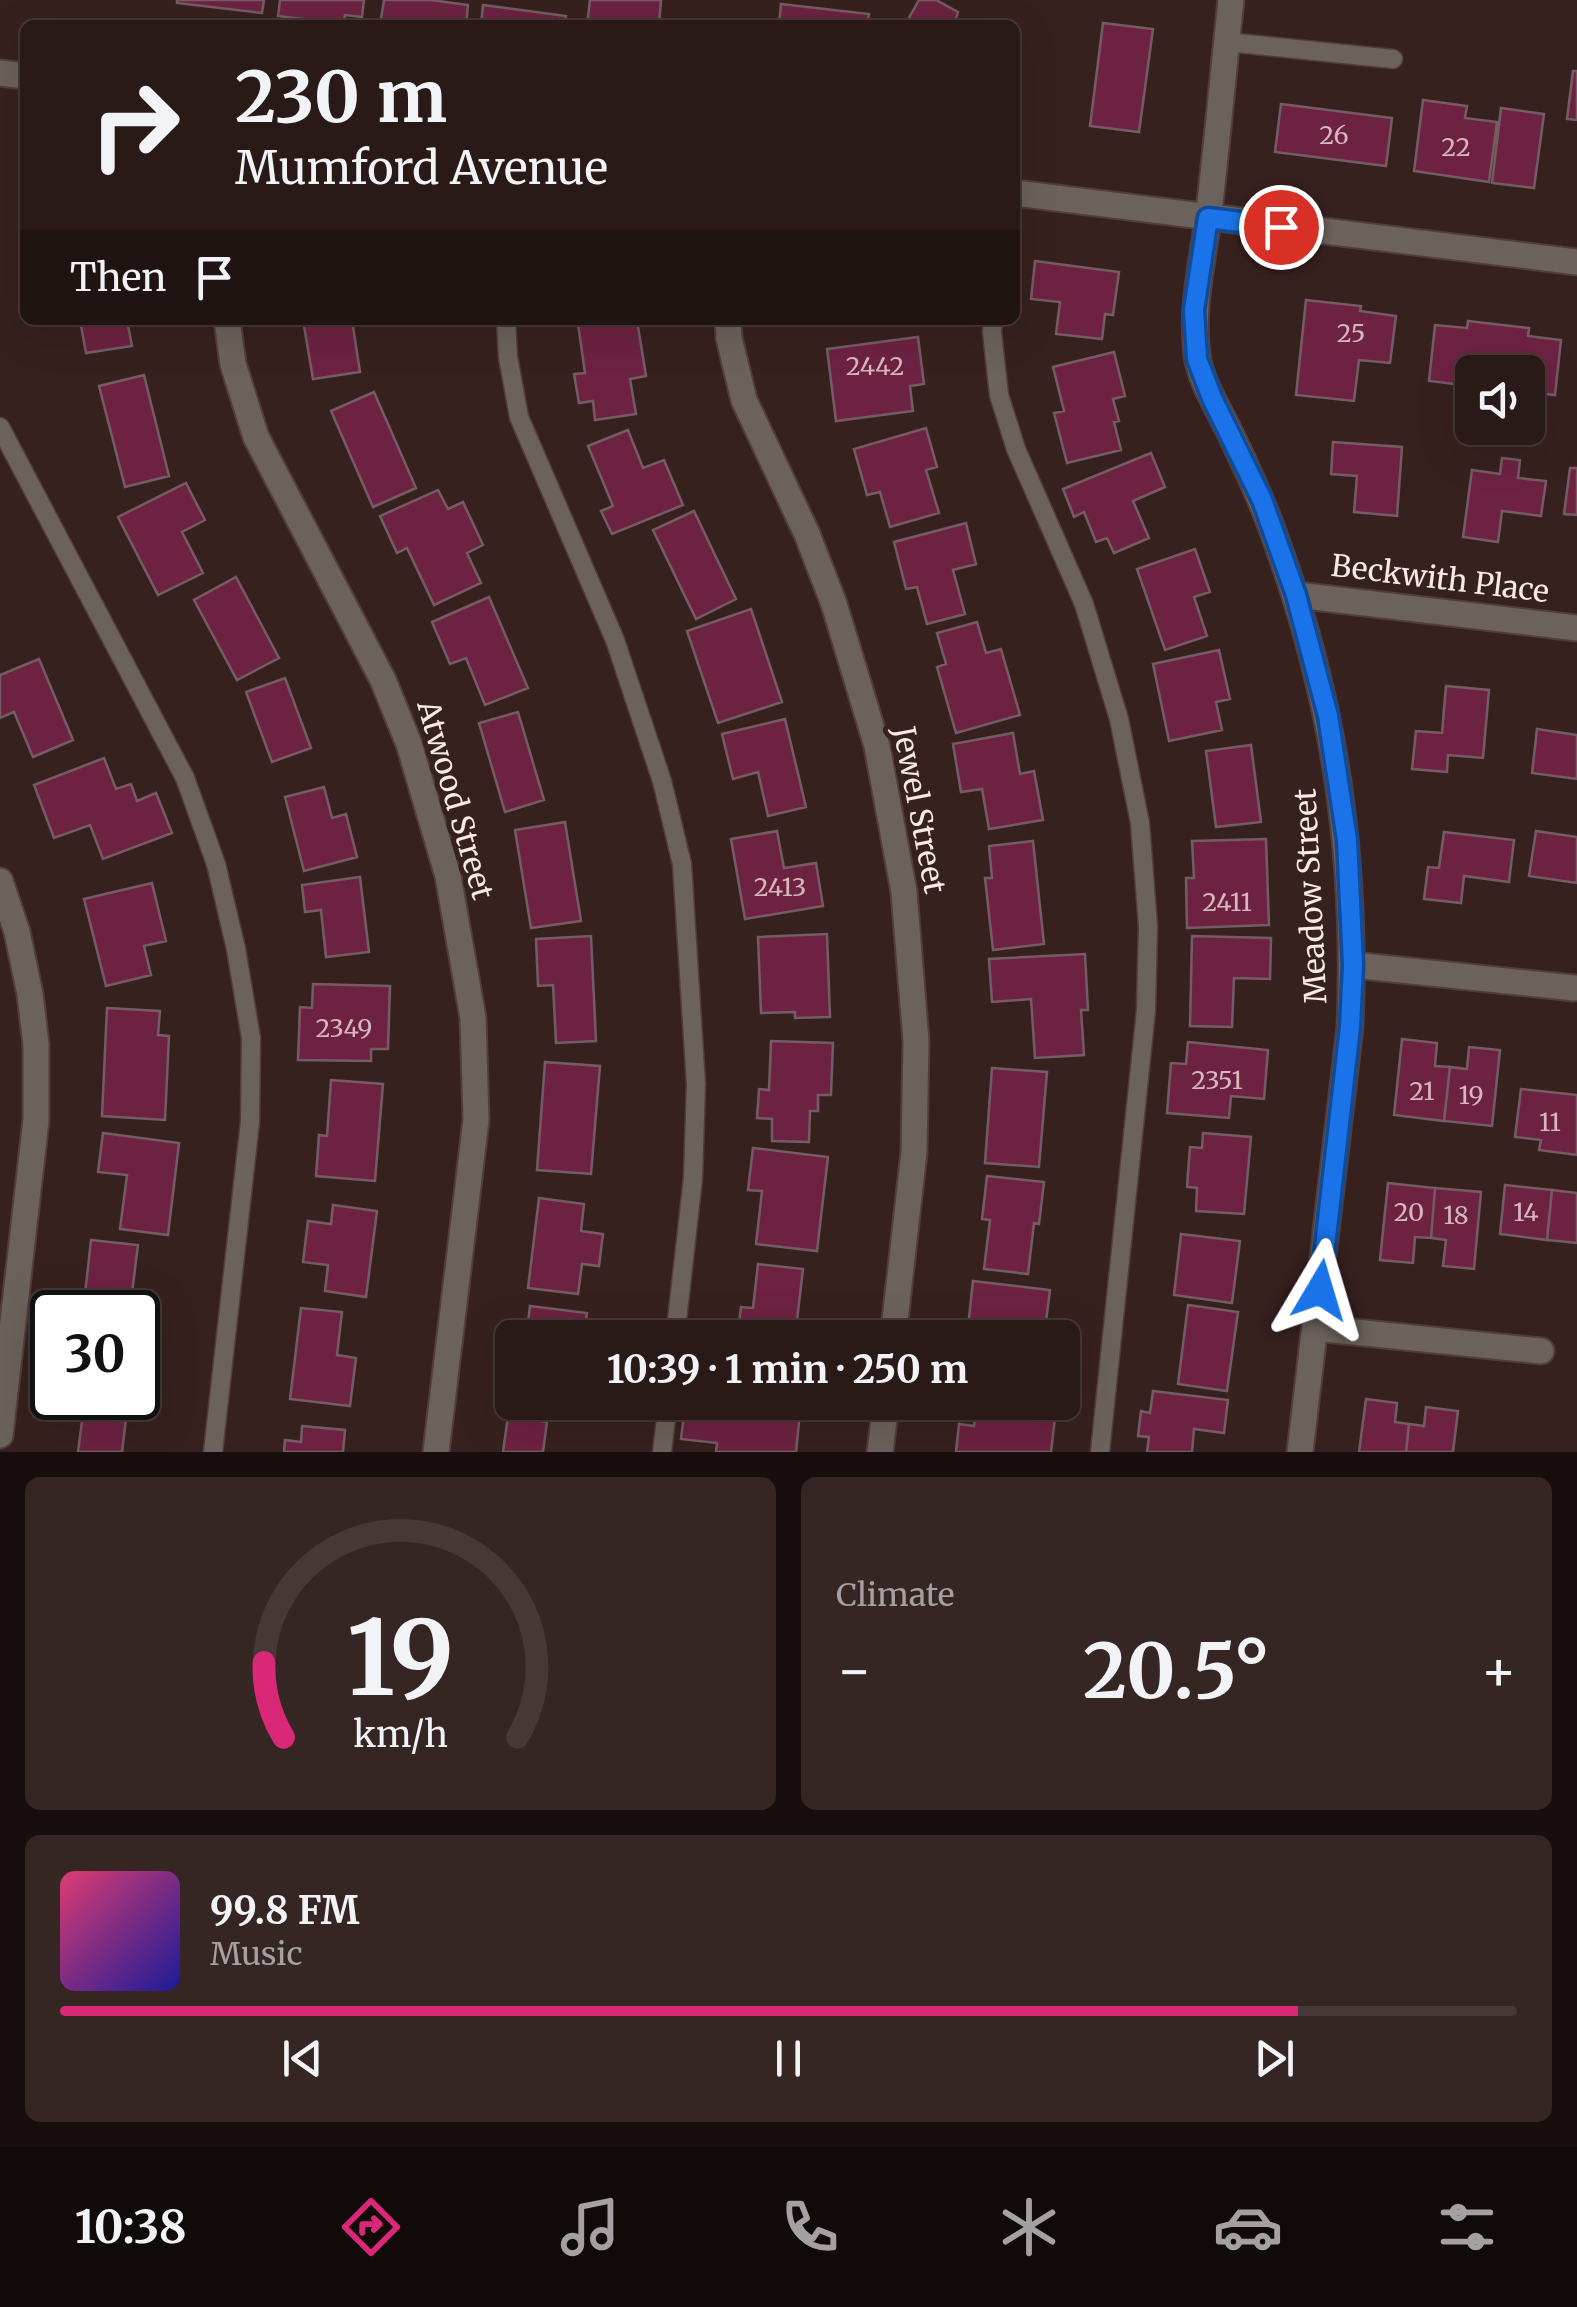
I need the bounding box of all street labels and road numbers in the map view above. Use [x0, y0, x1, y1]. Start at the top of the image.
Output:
street label: Beckwith Place [1329, 546, 1551, 610]
street label: Atwood Street [409, 695, 503, 904]
street label: Jewel Street [885, 722, 955, 897]
street label: Meadow Street [1285, 787, 1335, 1005]

